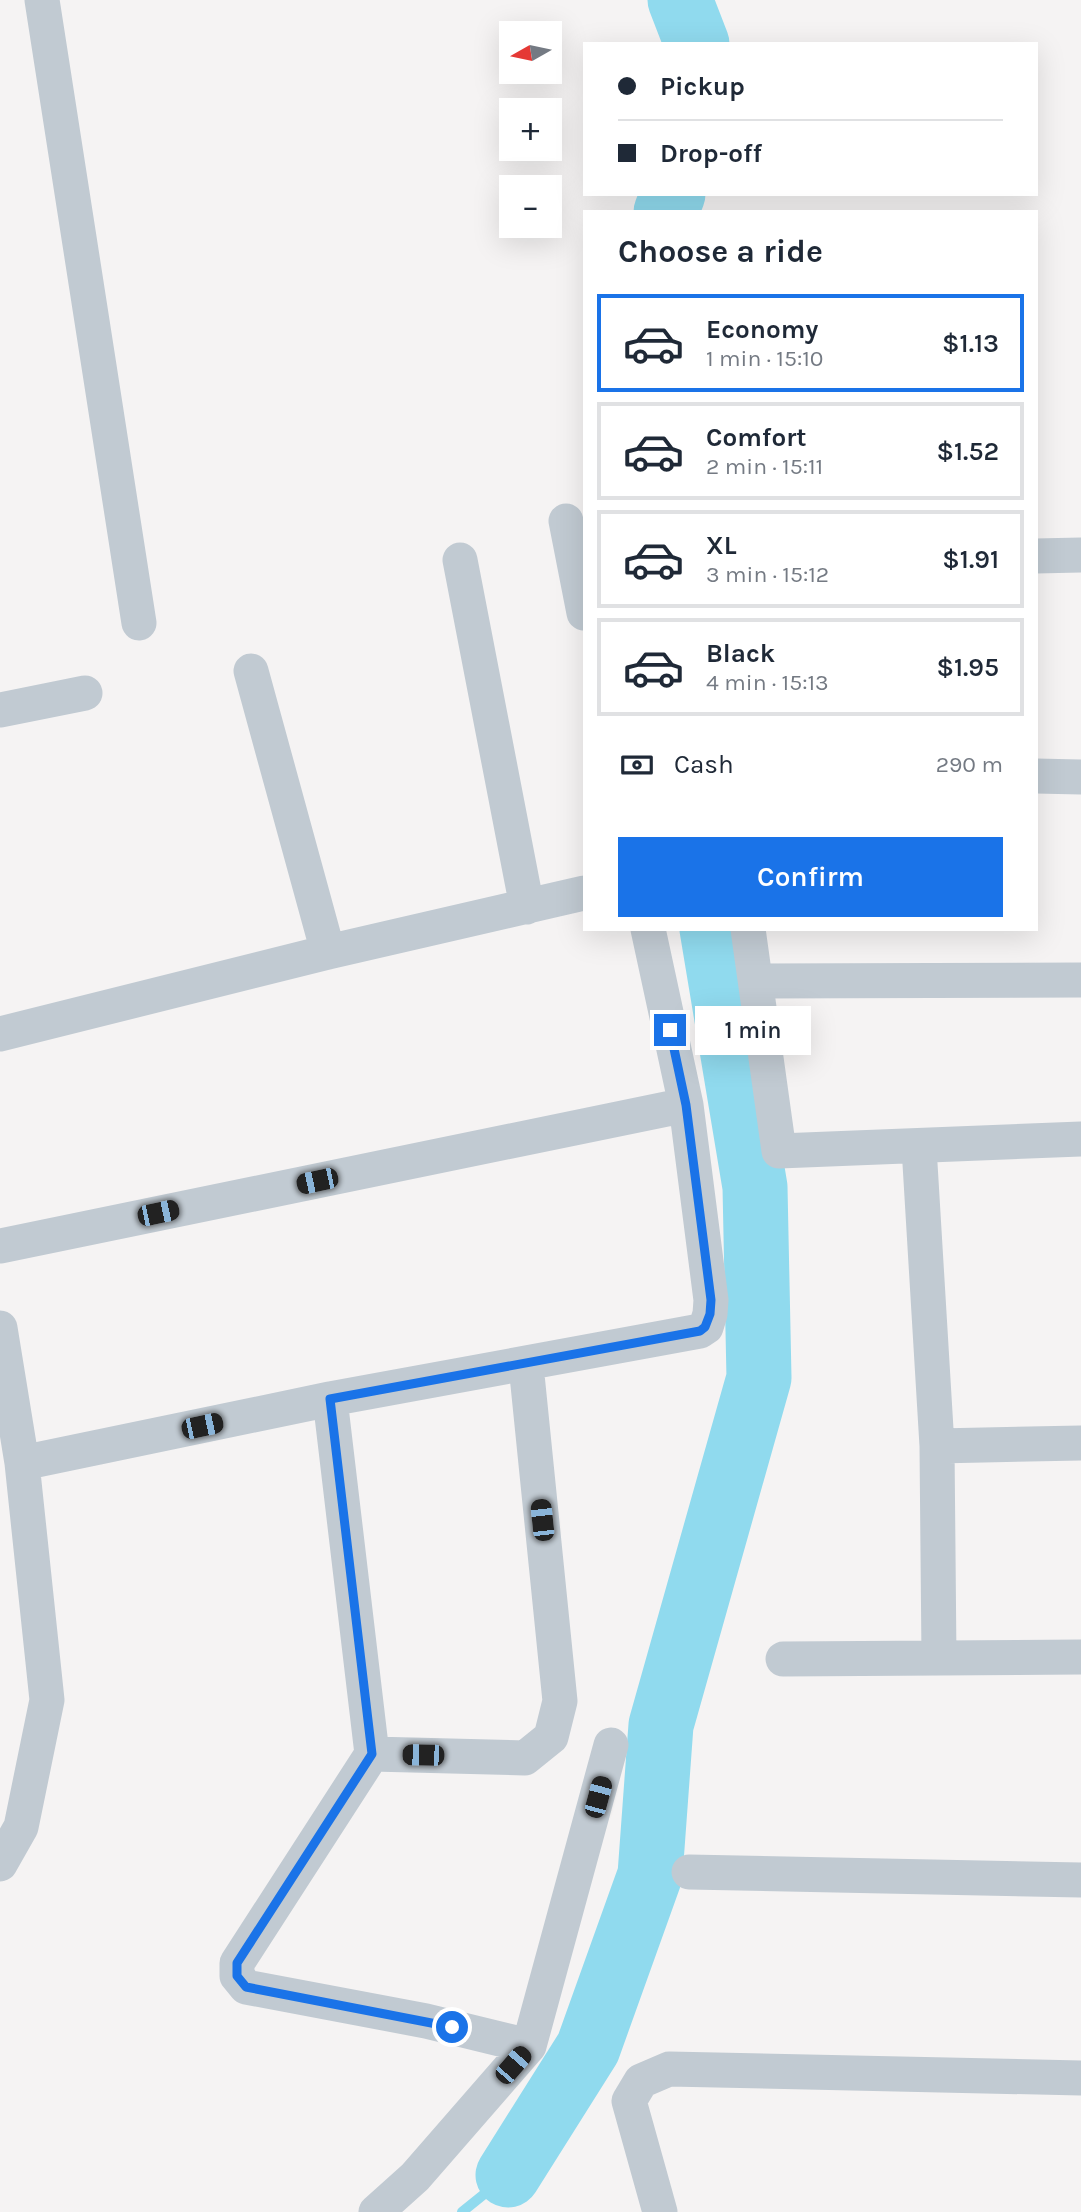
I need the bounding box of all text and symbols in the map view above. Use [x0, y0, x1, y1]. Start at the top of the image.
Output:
north arrow [499, 21, 562, 84]
map controls [499, 21, 562, 238]
text: Pickup [660, 71, 745, 102]
button: + [499, 98, 562, 161]
text: Drop-off [660, 138, 762, 169]
button: − [499, 175, 562, 238]
text: Choose a ride [618, 233, 823, 270]
icon: car [622, 312, 685, 375]
text: Economy [706, 314, 818, 345]
text: $1.13 [942, 328, 999, 359]
text: 1 min · 15:10 [706, 345, 823, 372]
icon: car [622, 420, 685, 483]
text: Comfort [706, 422, 807, 453]
text: $1.52 [937, 436, 999, 467]
text: 2 min · 15:11 [706, 453, 823, 480]
icon: car [622, 528, 685, 591]
text: XL [706, 530, 737, 561]
text: $1.91 [942, 544, 999, 575]
text: 3 min · 15:12 [706, 561, 829, 588]
icon: car [622, 636, 685, 699]
text: Black [706, 638, 775, 669]
text: $1.95 [936, 652, 999, 683]
text: 4 min · 15:13 [706, 669, 829, 696]
icon: cash [618, 746, 656, 784]
text: Cash [674, 749, 734, 780]
text: 290 m [936, 751, 1003, 778]
button: Confirm [618, 837, 1003, 917]
callout: 1 min [694, 1006, 810, 1054]
route end [654, 1014, 686, 1046]
text: 1 min [724, 1017, 782, 1044]
car [295, 1166, 340, 1196]
car [136, 1198, 181, 1228]
car [180, 1411, 225, 1441]
car [530, 1498, 555, 1542]
car [402, 1744, 445, 1766]
car [583, 1774, 614, 1820]
route start [436, 2011, 468, 2043]
car [492, 2042, 535, 2088]

